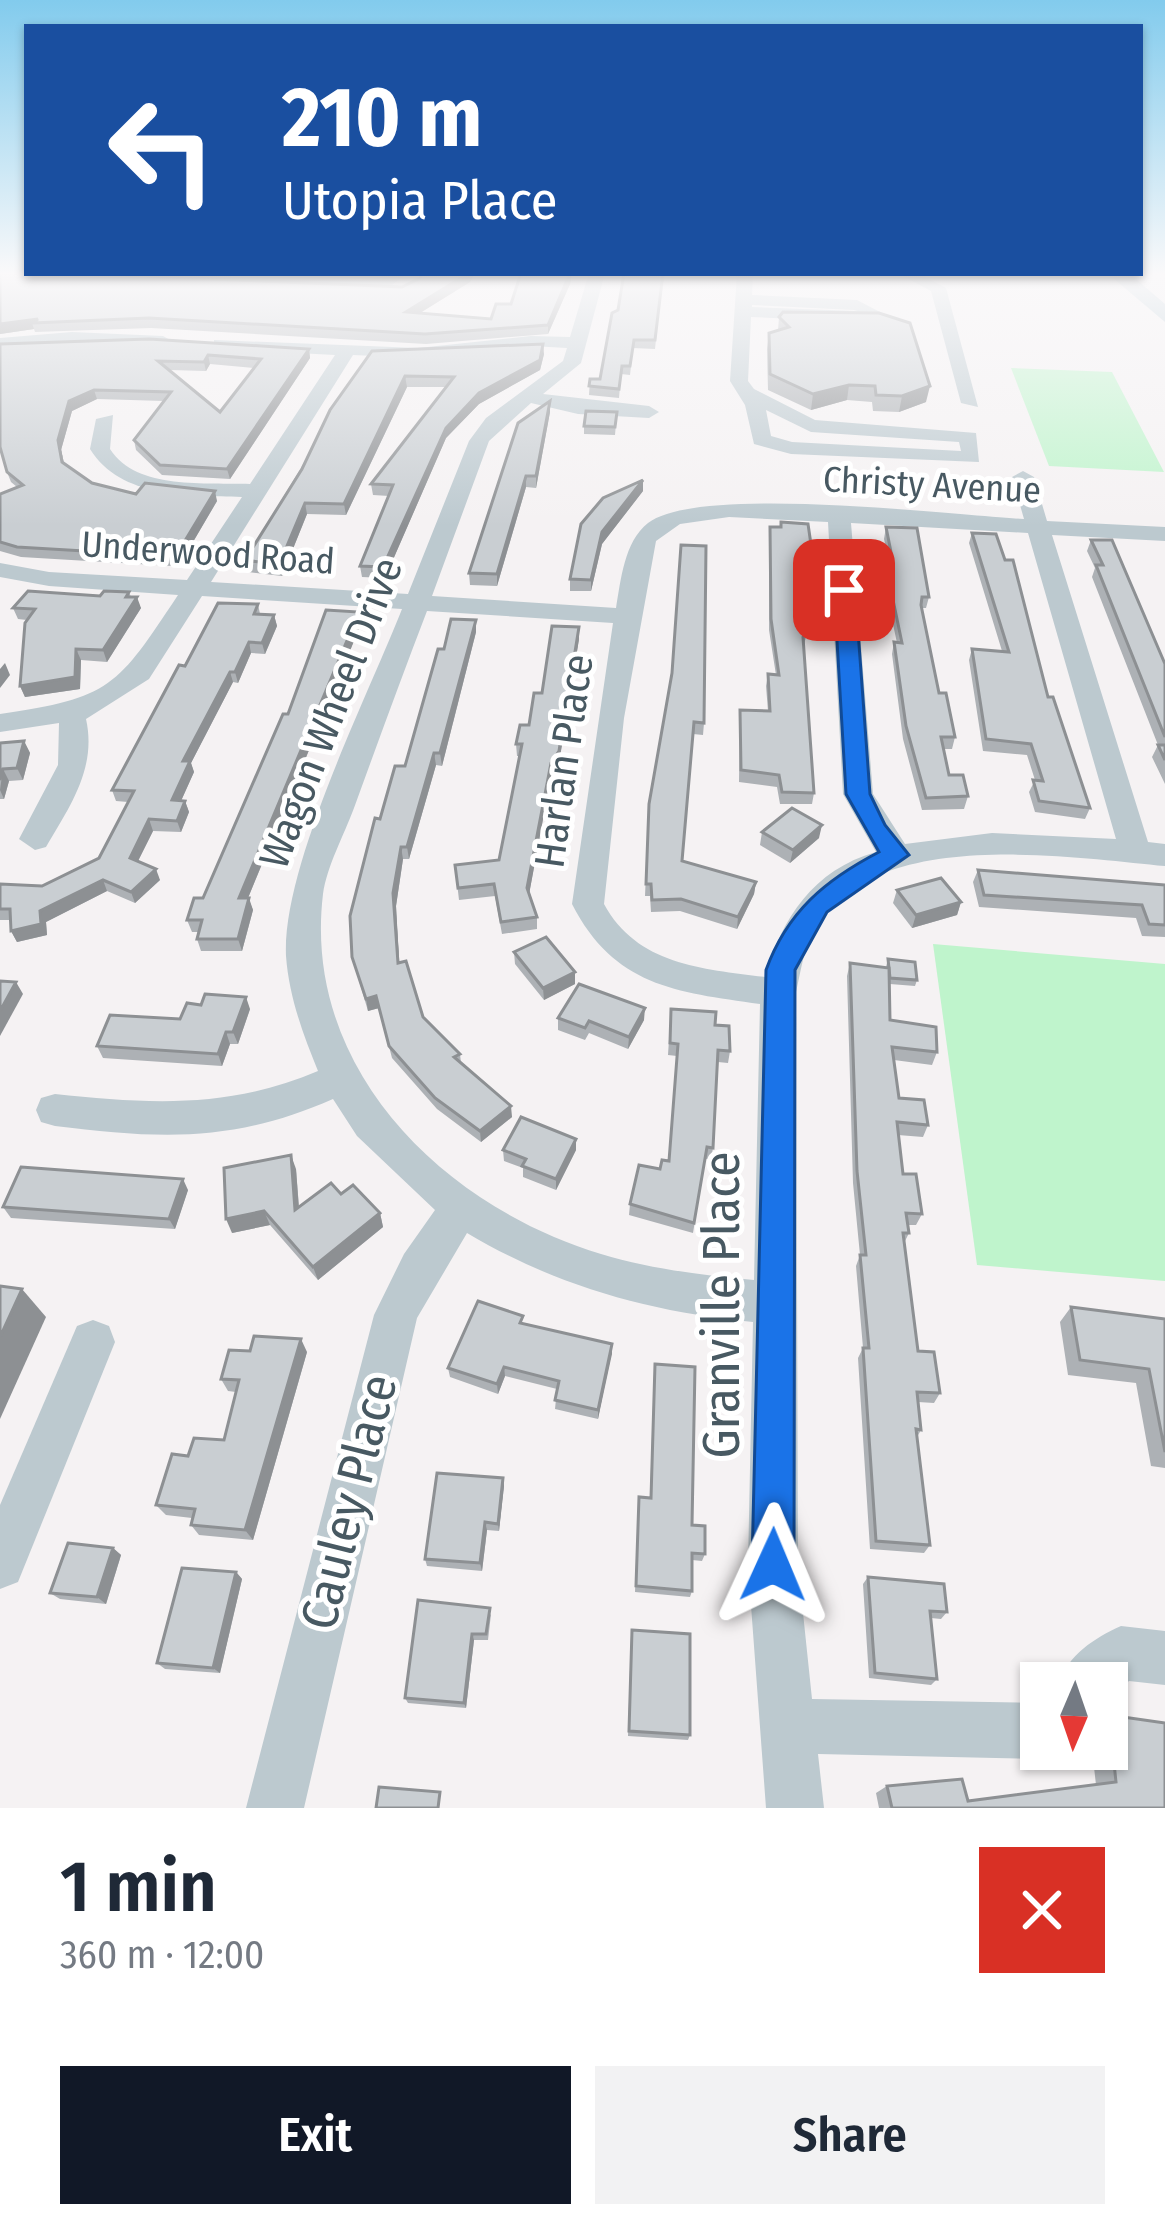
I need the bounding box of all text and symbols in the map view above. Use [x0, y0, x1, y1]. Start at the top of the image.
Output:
text: 210 m [282, 67, 482, 168]
icon: left [84, 72, 240, 228]
text: Utopia Place [282, 169, 557, 233]
street label: Christy Avenue [822, 457, 1042, 513]
street label: Underwood Road [80, 522, 336, 584]
pin [793, 539, 895, 641]
street label: Wagon Wheel Drive [249, 551, 413, 875]
icon: arrive [811, 557, 877, 623]
street label: Harlan Place [524, 651, 604, 871]
street label: Granville Place [691, 1152, 753, 1458]
street label: Cauley Place [287, 1368, 411, 1636]
position arrow [710, 1502, 836, 1628]
north arrow [1020, 1662, 1128, 1770]
map controls [1020, 1662, 1128, 1770]
text: 1 min [60, 1844, 217, 1930]
button: close [979, 1847, 1105, 1973]
text: 360 m · 12:00 [60, 1932, 264, 1978]
button: Exit [60, 2066, 571, 2204]
button: Share [595, 2066, 1105, 2204]

